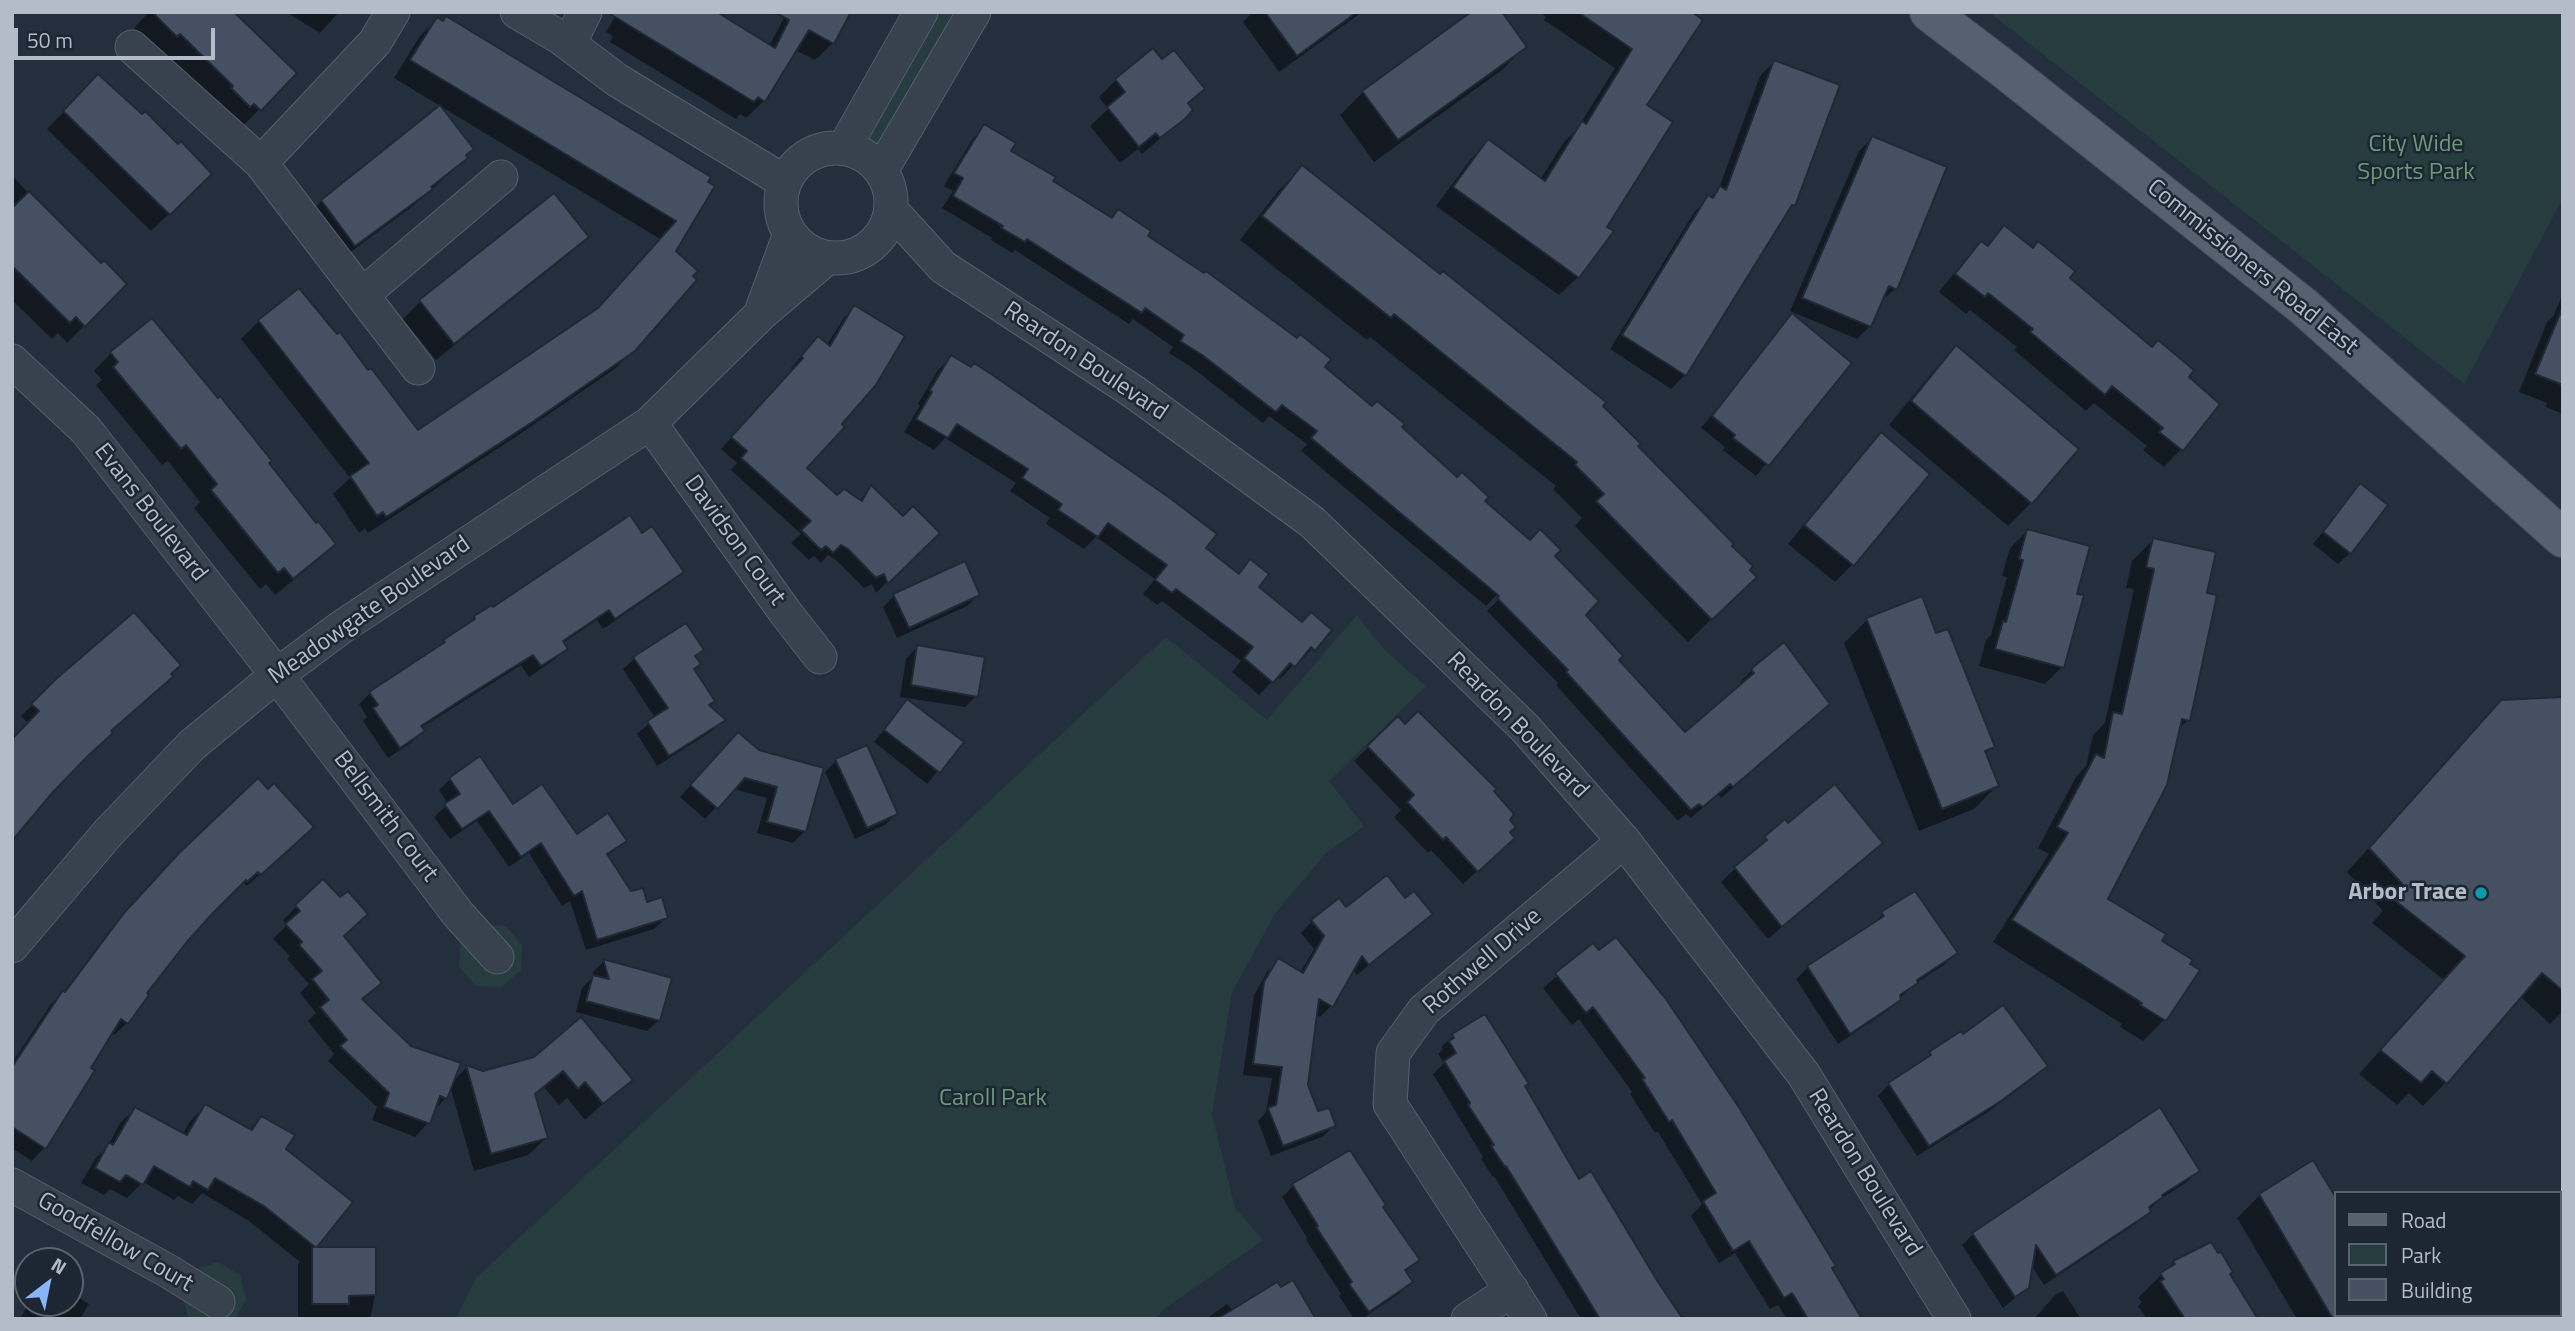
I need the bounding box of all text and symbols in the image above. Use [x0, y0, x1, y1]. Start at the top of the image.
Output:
scale bar [18, 14, 219, 58]
text: 50 m [27, 24, 73, 56]
park label: City Wide Sports Park [2357, 131, 2475, 187]
street label: Commissioners Road East [2141, 174, 2363, 362]
street label: Reardon Boulevard [997, 296, 1173, 428]
street label: Evans Boulevard [87, 438, 213, 588]
street label: Davidson Court [677, 470, 791, 612]
street label: Meadowgate Boulevard [264, 531, 476, 691]
street label: Reardon Boulevard [1440, 647, 1594, 805]
street label: Bellsmith Court [327, 746, 443, 888]
place label: Arbor Trace [2348, 879, 2467, 907]
marker: Arbor Trace [2473, 885, 2489, 901]
street label: Rothwell Drive [1418, 903, 1548, 1021]
street label: Reardon Boulevard [1801, 1084, 1927, 1262]
park label: Caroll Park [939, 1085, 1047, 1113]
street label: Goodfellow Court [32, 1187, 198, 1299]
legend [2334, 1191, 2561, 1317]
text: Road [2401, 1204, 2446, 1236]
text: Park [2401, 1239, 2441, 1271]
north arrow [14, 1247, 84, 1317]
text: N [46, 1250, 73, 1281]
text: Building [2401, 1274, 2472, 1306]

